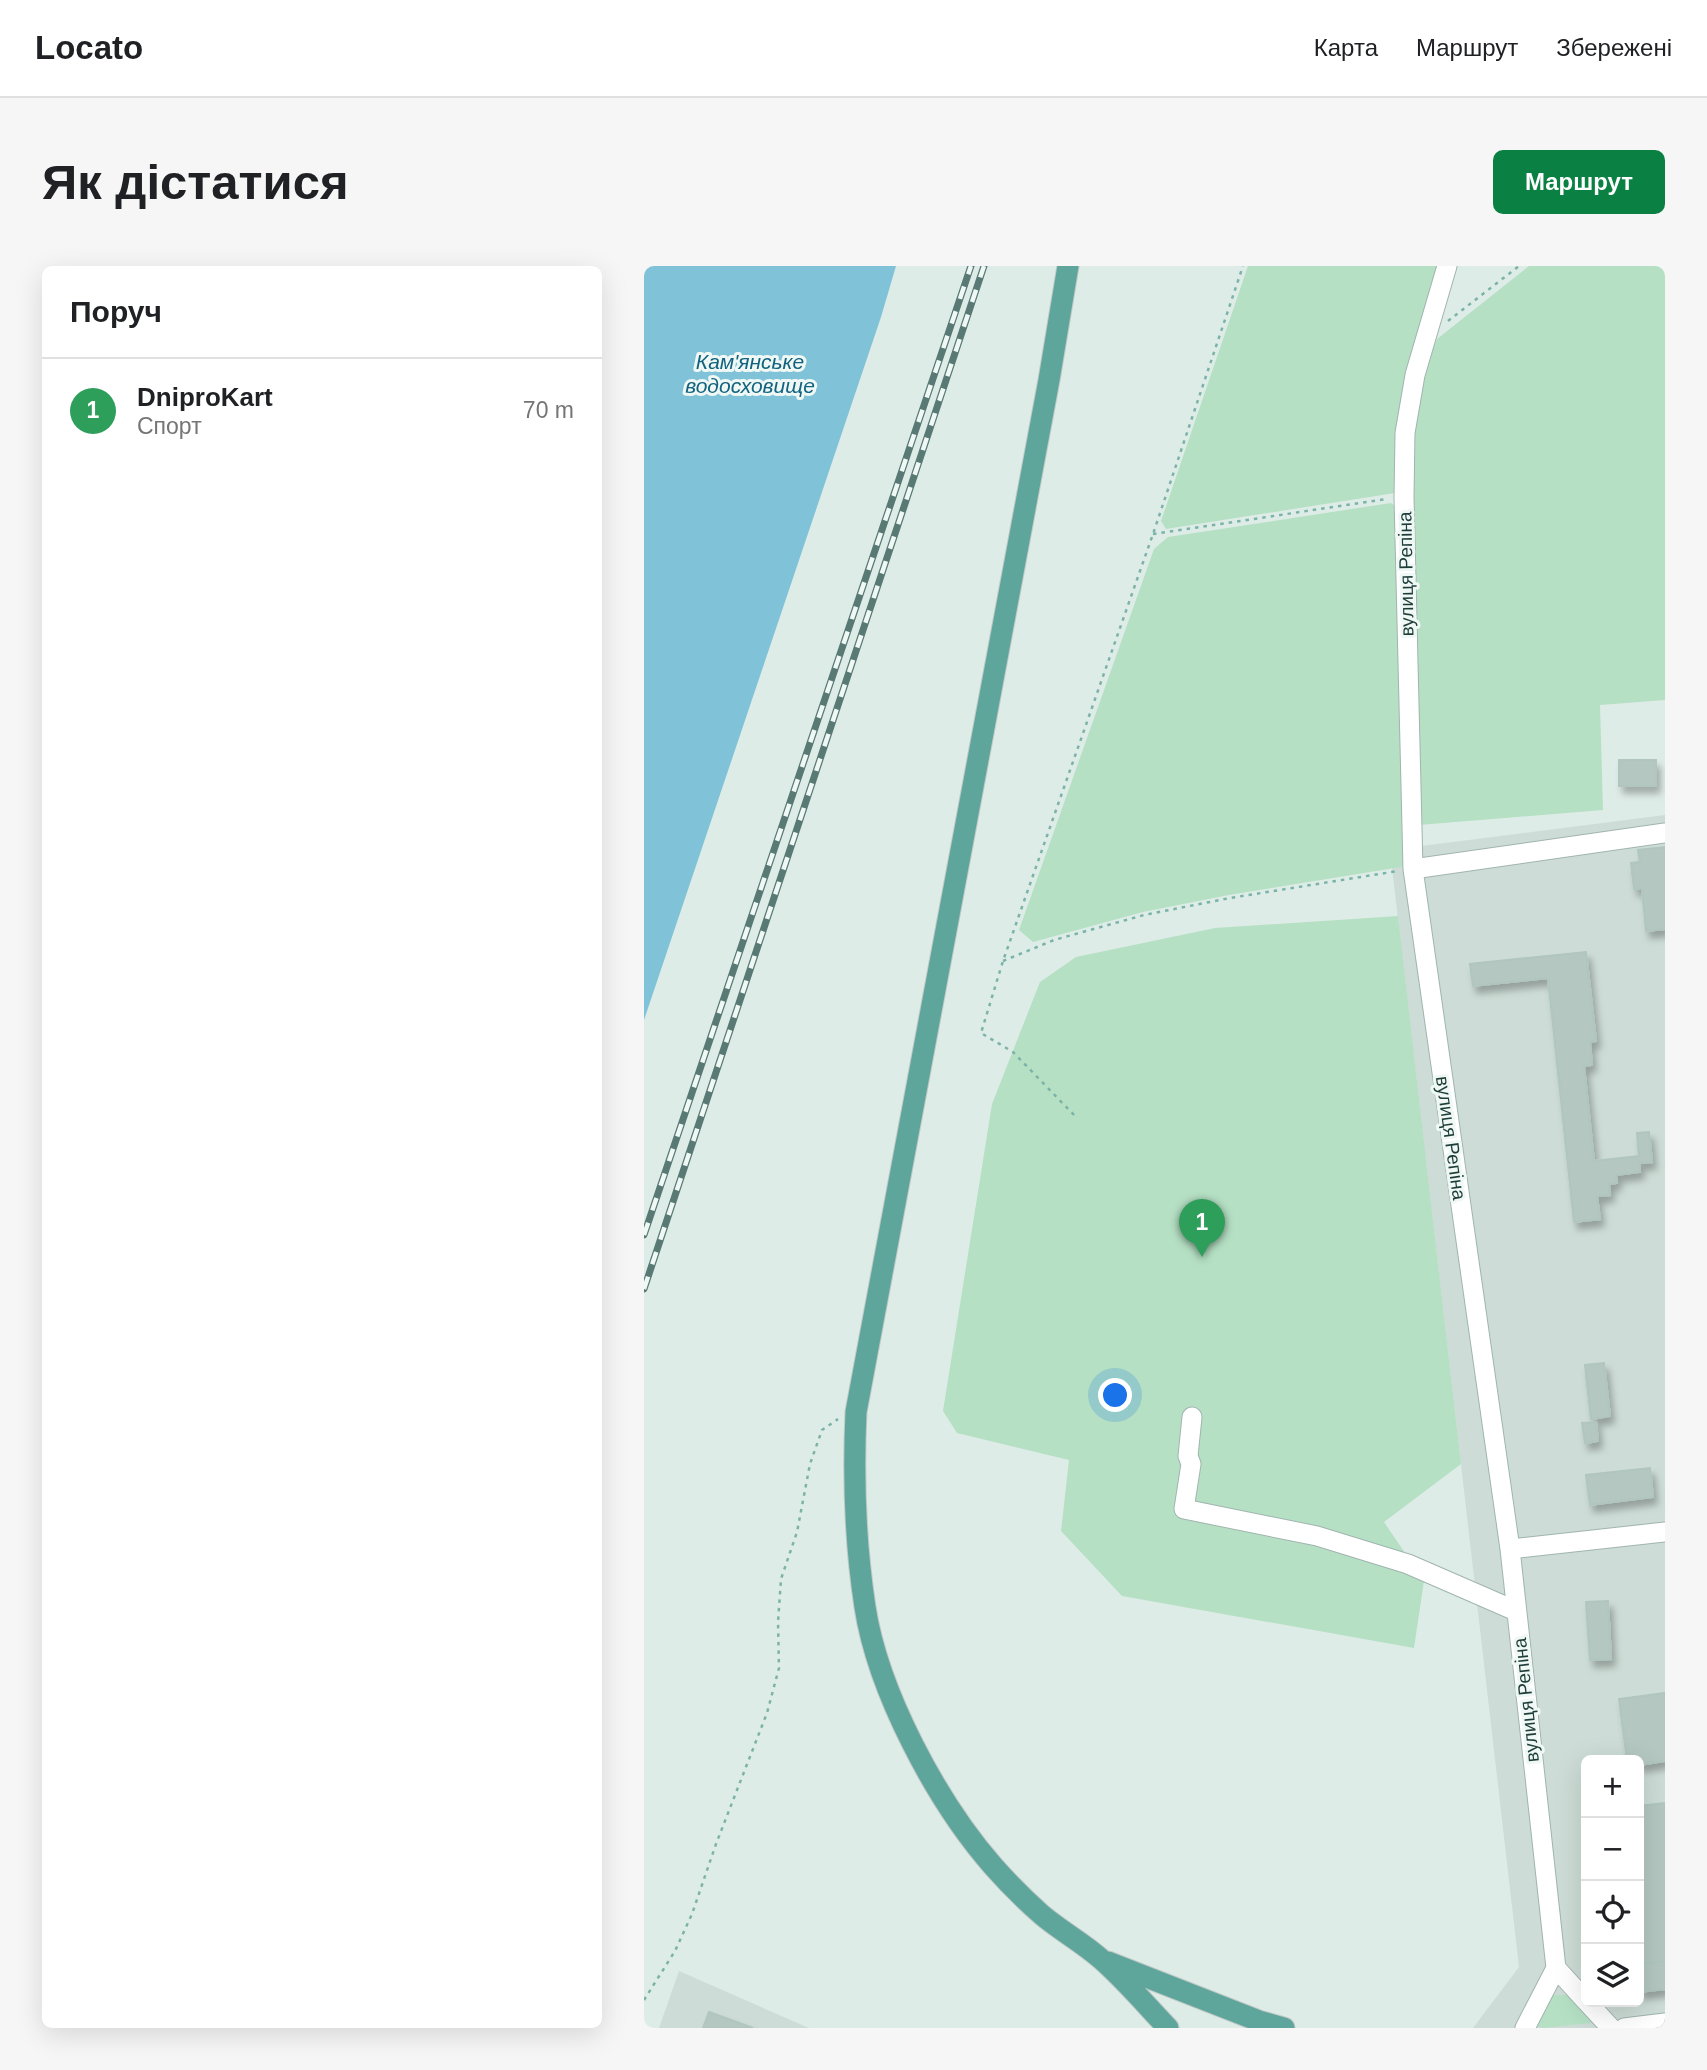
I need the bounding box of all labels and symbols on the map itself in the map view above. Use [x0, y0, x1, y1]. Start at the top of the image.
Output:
water label: Кам'янське водосховище [685, 350, 815, 397]
street label: вулиця Репіна [1394, 511, 1418, 637]
street label: вулиця Репіна [1432, 1075, 1470, 1202]
pin: 1 [1179, 1199, 1225, 1257]
your location [1098, 1378, 1132, 1412]
street label: вулиця Репіна [1509, 1636, 1543, 1763]

